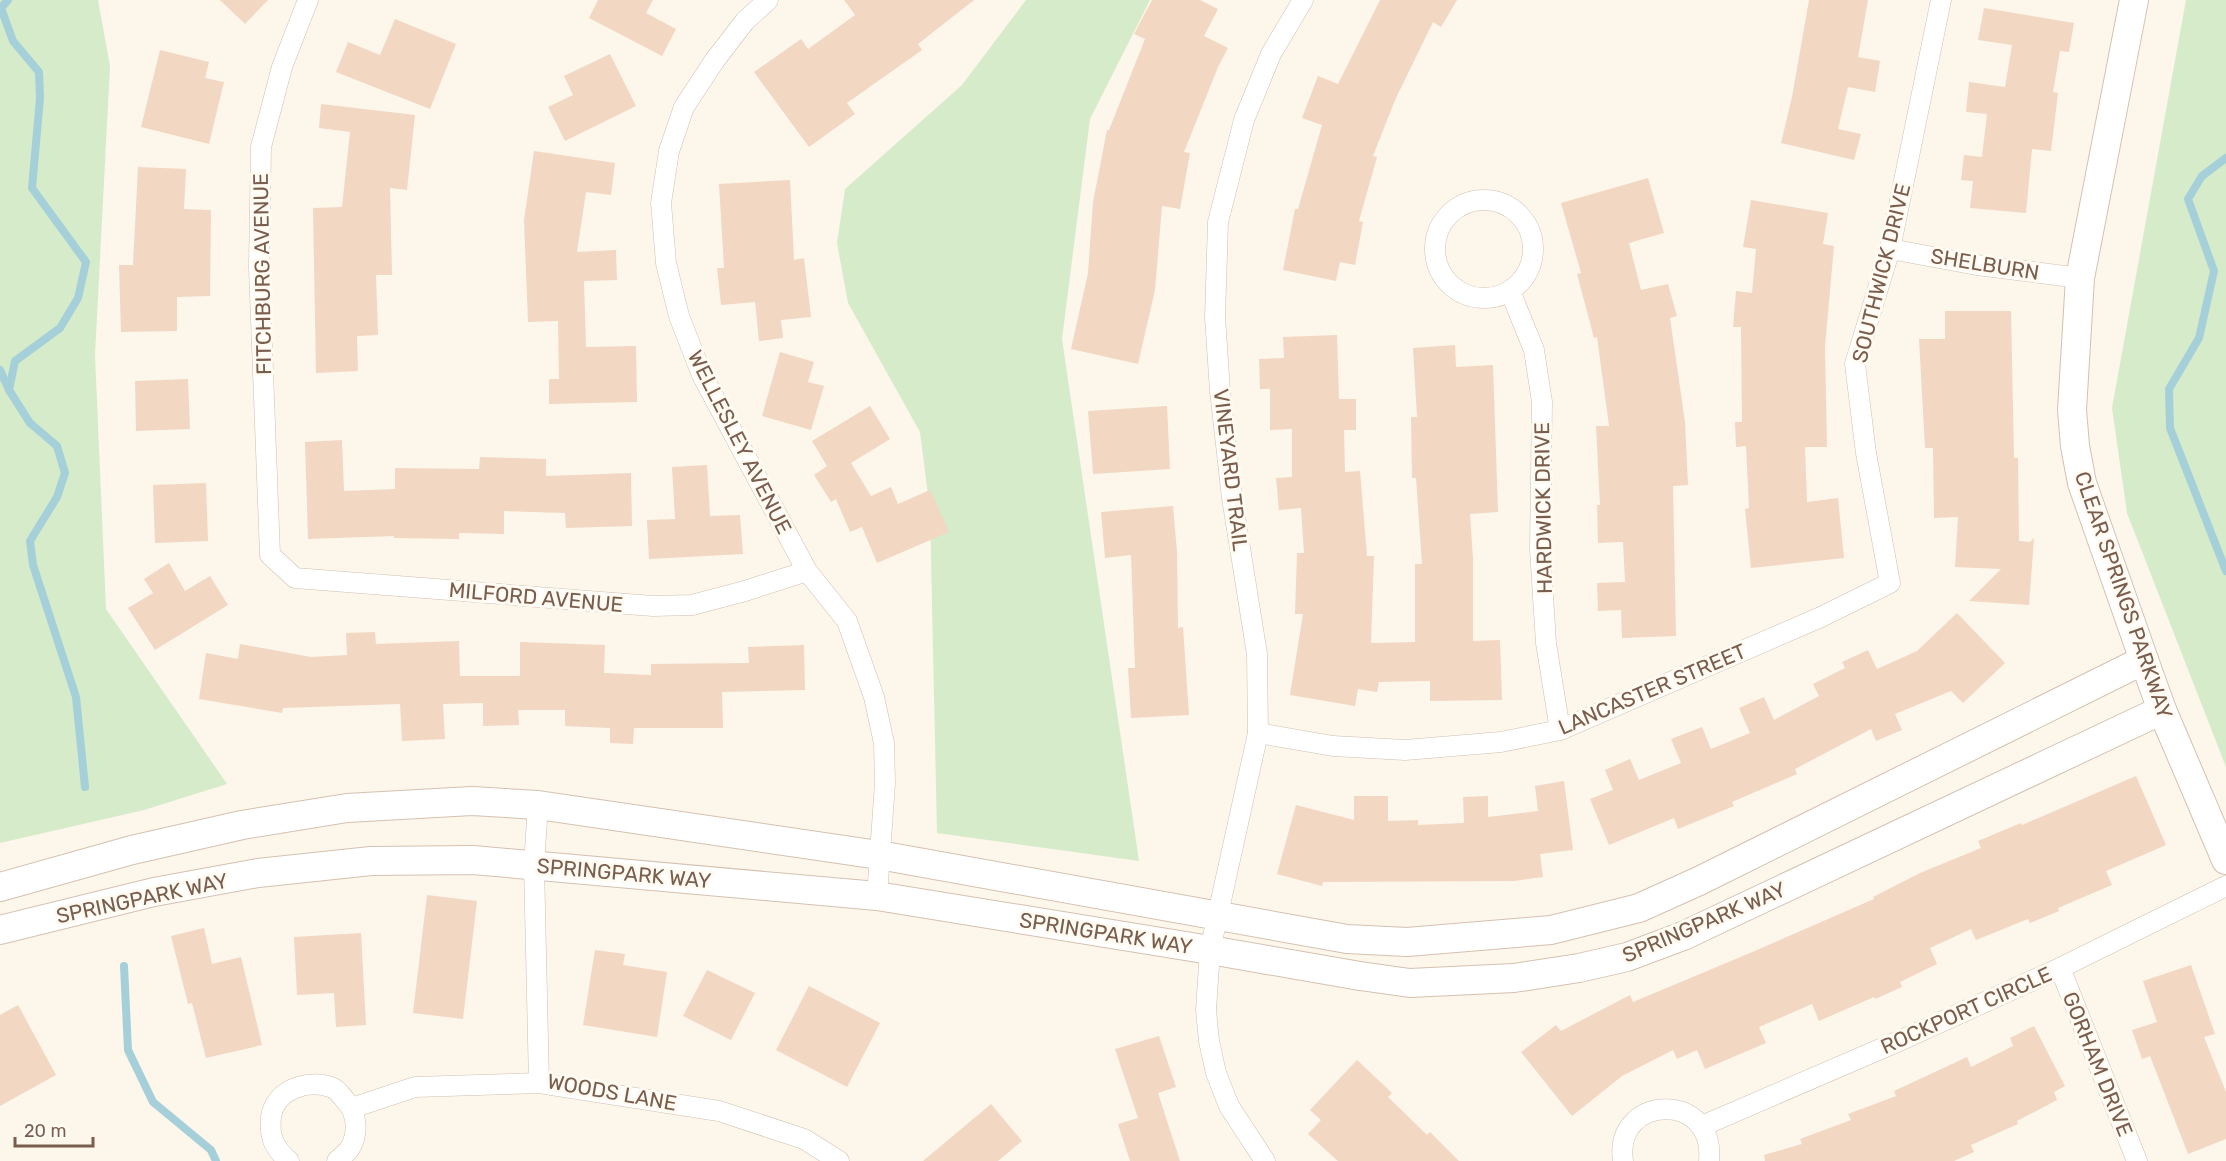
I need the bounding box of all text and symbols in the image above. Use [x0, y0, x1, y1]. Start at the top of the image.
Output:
street label: FITCHBURG AVENUE [248, 173, 276, 375]
street label: SOUTHWICK DRIVE [1847, 181, 1915, 365]
street label: SHELBURN [1929, 243, 2041, 285]
street label: WELLESLEY AVENUE [683, 346, 797, 538]
street label: VINEYARD TRAIL [1209, 387, 1253, 553]
street label: HARDWICK DRIVE [1529, 422, 1557, 594]
street label: CLEAR SPRINGS PARKWAY [2070, 468, 2178, 722]
street label: MILFORD AVENUE [448, 577, 624, 617]
street label: LANCASTER STREET [1554, 638, 1750, 740]
street label: SPRINGPARK WAY [536, 853, 712, 893]
street label: SPRINGPARK WAY [54, 868, 230, 928]
street label: SPRINGPARK WAY [1619, 876, 1789, 968]
street label: SPRINGPARK WAY [1018, 907, 1194, 959]
street label: ROCKPORT CIRCLE [1877, 961, 2055, 1059]
street label: GORHAM DRIVE [2058, 988, 2138, 1140]
street label: WOODS LANE [545, 1068, 679, 1116]
scale bar [15, 1110, 93, 1148]
text: 20 m [24, 1120, 66, 1142]

